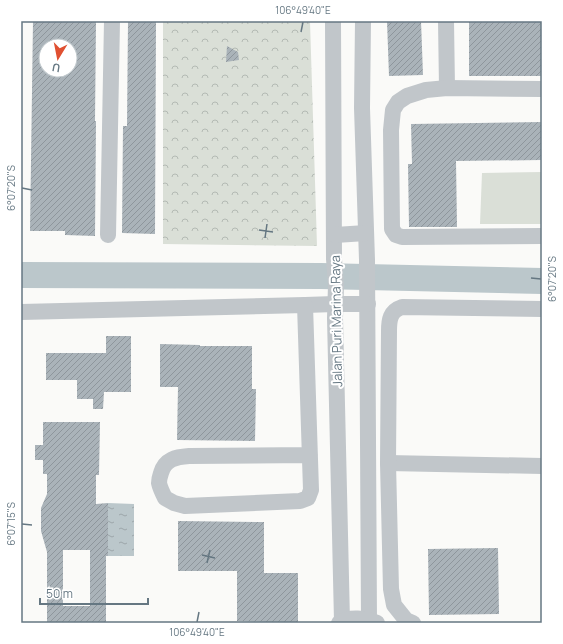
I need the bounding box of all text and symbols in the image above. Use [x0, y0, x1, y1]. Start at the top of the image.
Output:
text: 106°49'40"E [275, 3, 331, 17]
north arrow [38, 38, 78, 78]
text: U [51, 60, 61, 76]
text: 6°07'20"S [4, 165, 18, 211]
street label: Jalan Puri Marina Raya [326, 255, 346, 387]
text: 6°07'20"S [545, 256, 559, 302]
text: 6°07'15"S [4, 502, 18, 546]
scale bar [40, 580, 148, 606]
text: 50 m [46, 585, 73, 602]
text: 106°49'40"E [169, 625, 225, 639]

